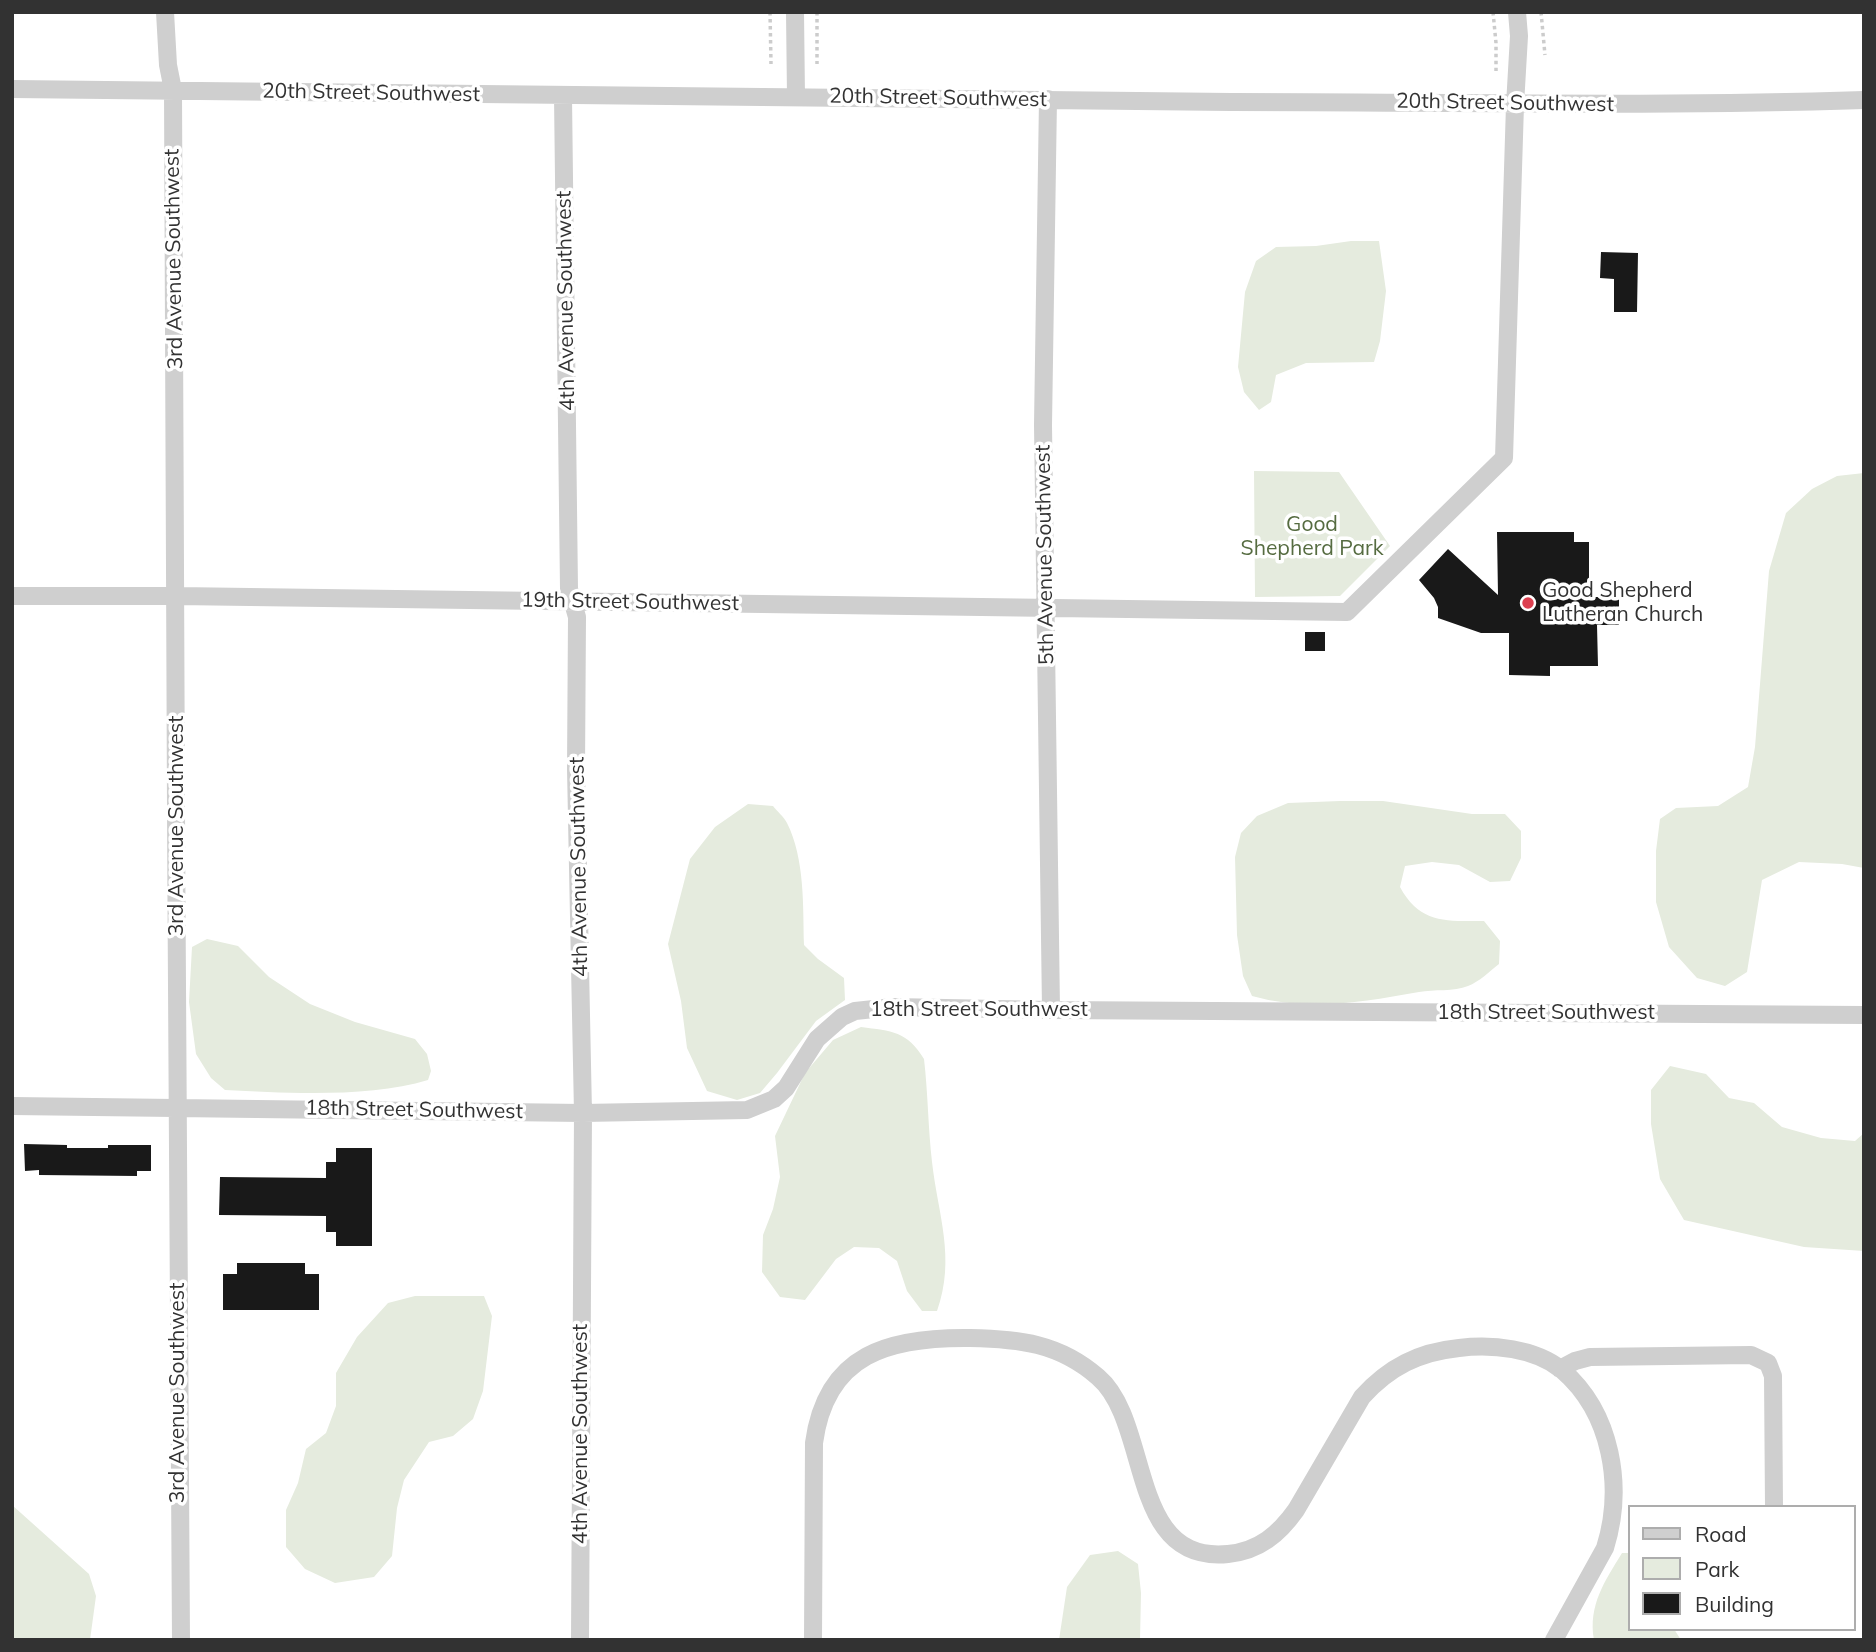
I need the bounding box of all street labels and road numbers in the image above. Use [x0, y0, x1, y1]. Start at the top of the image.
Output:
street label: 20th Street Southwest [262, 79, 480, 107]
street label: 20th Street Southwest [829, 84, 1047, 112]
street label: 20th Street Southwest [1396, 89, 1614, 117]
street label: 3rd Avenue Southwest [159, 148, 189, 370]
street label: 4th Avenue Southwest [551, 191, 581, 411]
street label: 5th Avenue Southwest [1030, 445, 1060, 665]
street label: 19th Street Southwest [521, 588, 739, 616]
street label: 3rd Avenue Southwest [164, 716, 190, 936]
street label: 4th Avenue Southwest [564, 757, 594, 977]
street label: 18th Street Southwest [870, 997, 1088, 1023]
street label: 18th Street Southwest [1437, 1000, 1655, 1026]
street label: 18th Street Southwest [305, 1096, 523, 1124]
street label: 3rd Avenue Southwest [165, 1283, 191, 1503]
street label: 4th Avenue Southwest [568, 1324, 594, 1544]

